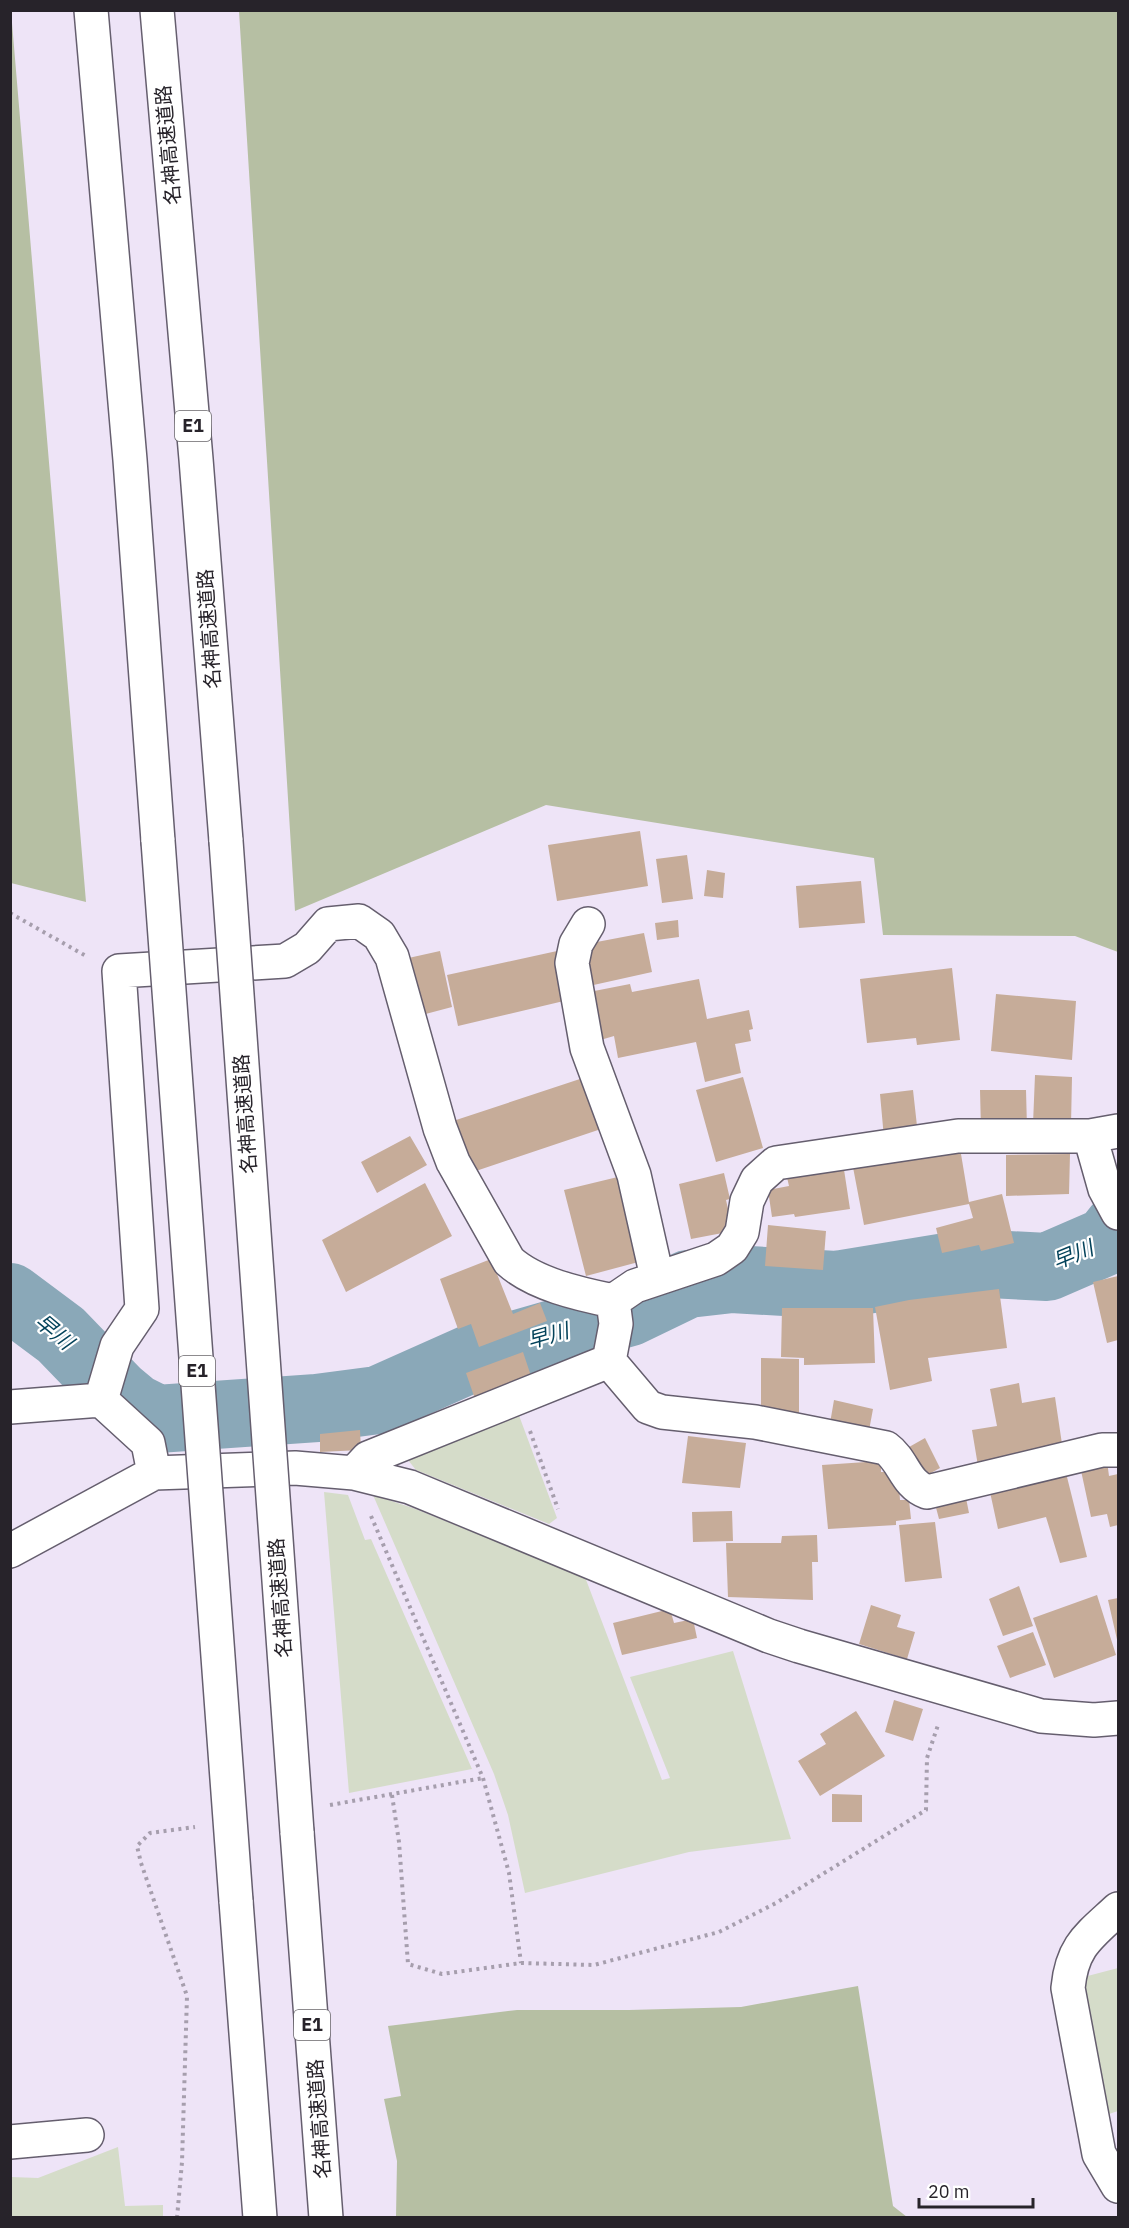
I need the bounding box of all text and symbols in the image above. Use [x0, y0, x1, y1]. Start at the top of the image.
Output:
street label: 名神高速道路 [149, 84, 186, 206]
road number: E1 [175, 411, 211, 441]
street label: 名神高速道路 [191, 568, 226, 690]
street label: 名神高速道路 [227, 1053, 262, 1175]
water label: 早川 [1048, 1232, 1099, 1275]
water label: 早川 [30, 1307, 81, 1357]
water label: 早川 [524, 1315, 574, 1354]
road number: E1 [179, 1356, 215, 1386]
street label: 名神高速道路 [262, 1537, 297, 1659]
road number: E1 [294, 2010, 330, 2040]
street label: 名神高速道路 [301, 2058, 336, 2180]
scale bar [919, 2171, 1033, 2209]
text: 20 m [928, 2180, 970, 2203]

